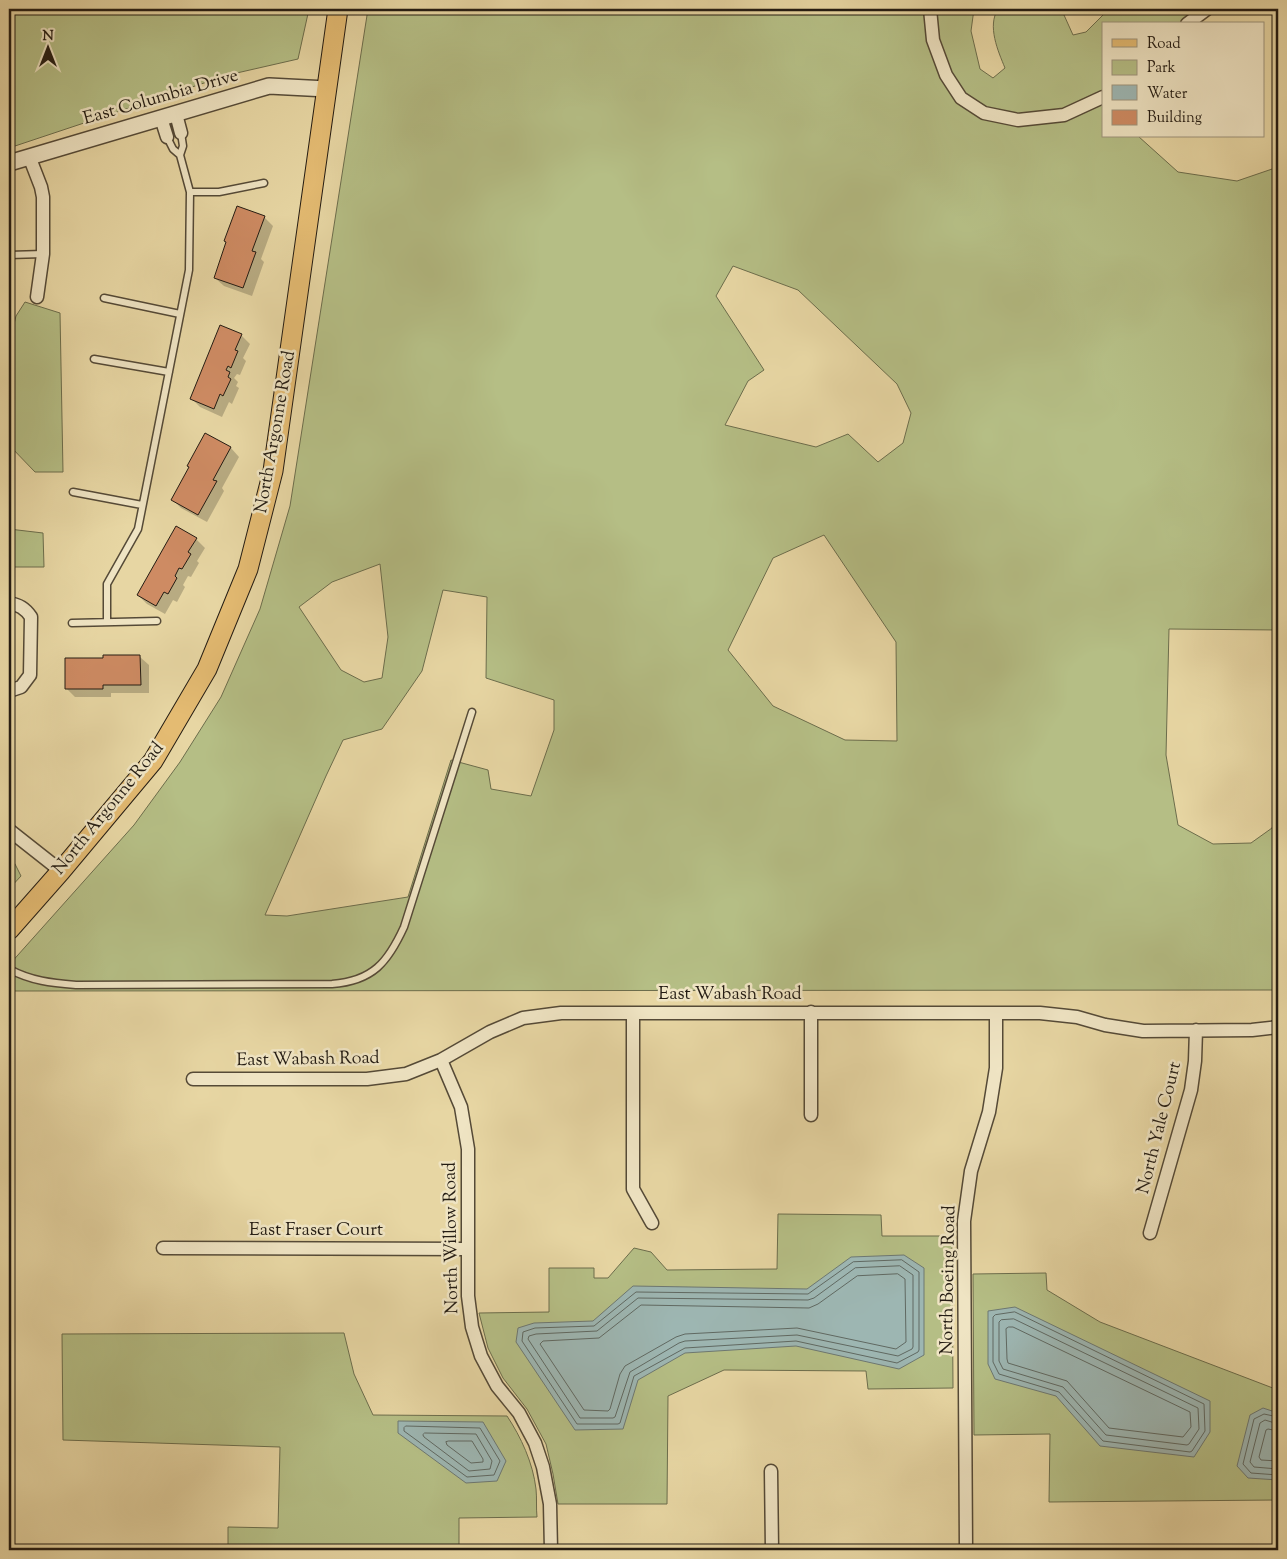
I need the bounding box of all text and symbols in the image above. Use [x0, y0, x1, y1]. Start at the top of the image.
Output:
north arrow [22, 22, 72, 72]
legend [1102, 22, 1264, 138]
text: N [42, 27, 54, 47]
text: Road [1147, 34, 1181, 55]
text: Park [1147, 58, 1176, 79]
street label: East Columbia Drive [80, 63, 242, 133]
text: Water [1147, 84, 1188, 105]
text: Building [1147, 108, 1202, 129]
street label: North Argonne Road [249, 349, 303, 515]
street label: North Argonne Road [47, 737, 171, 881]
street label: East Wabash Road [658, 982, 802, 1008]
street label: East Wabash Road [236, 1046, 380, 1074]
street label: North Yale Court [1131, 1059, 1189, 1197]
street label: North Willow Road [438, 1162, 466, 1314]
street label: North Boeing Road [935, 1205, 963, 1355]
street label: East Fraser Court [249, 1218, 383, 1244]

